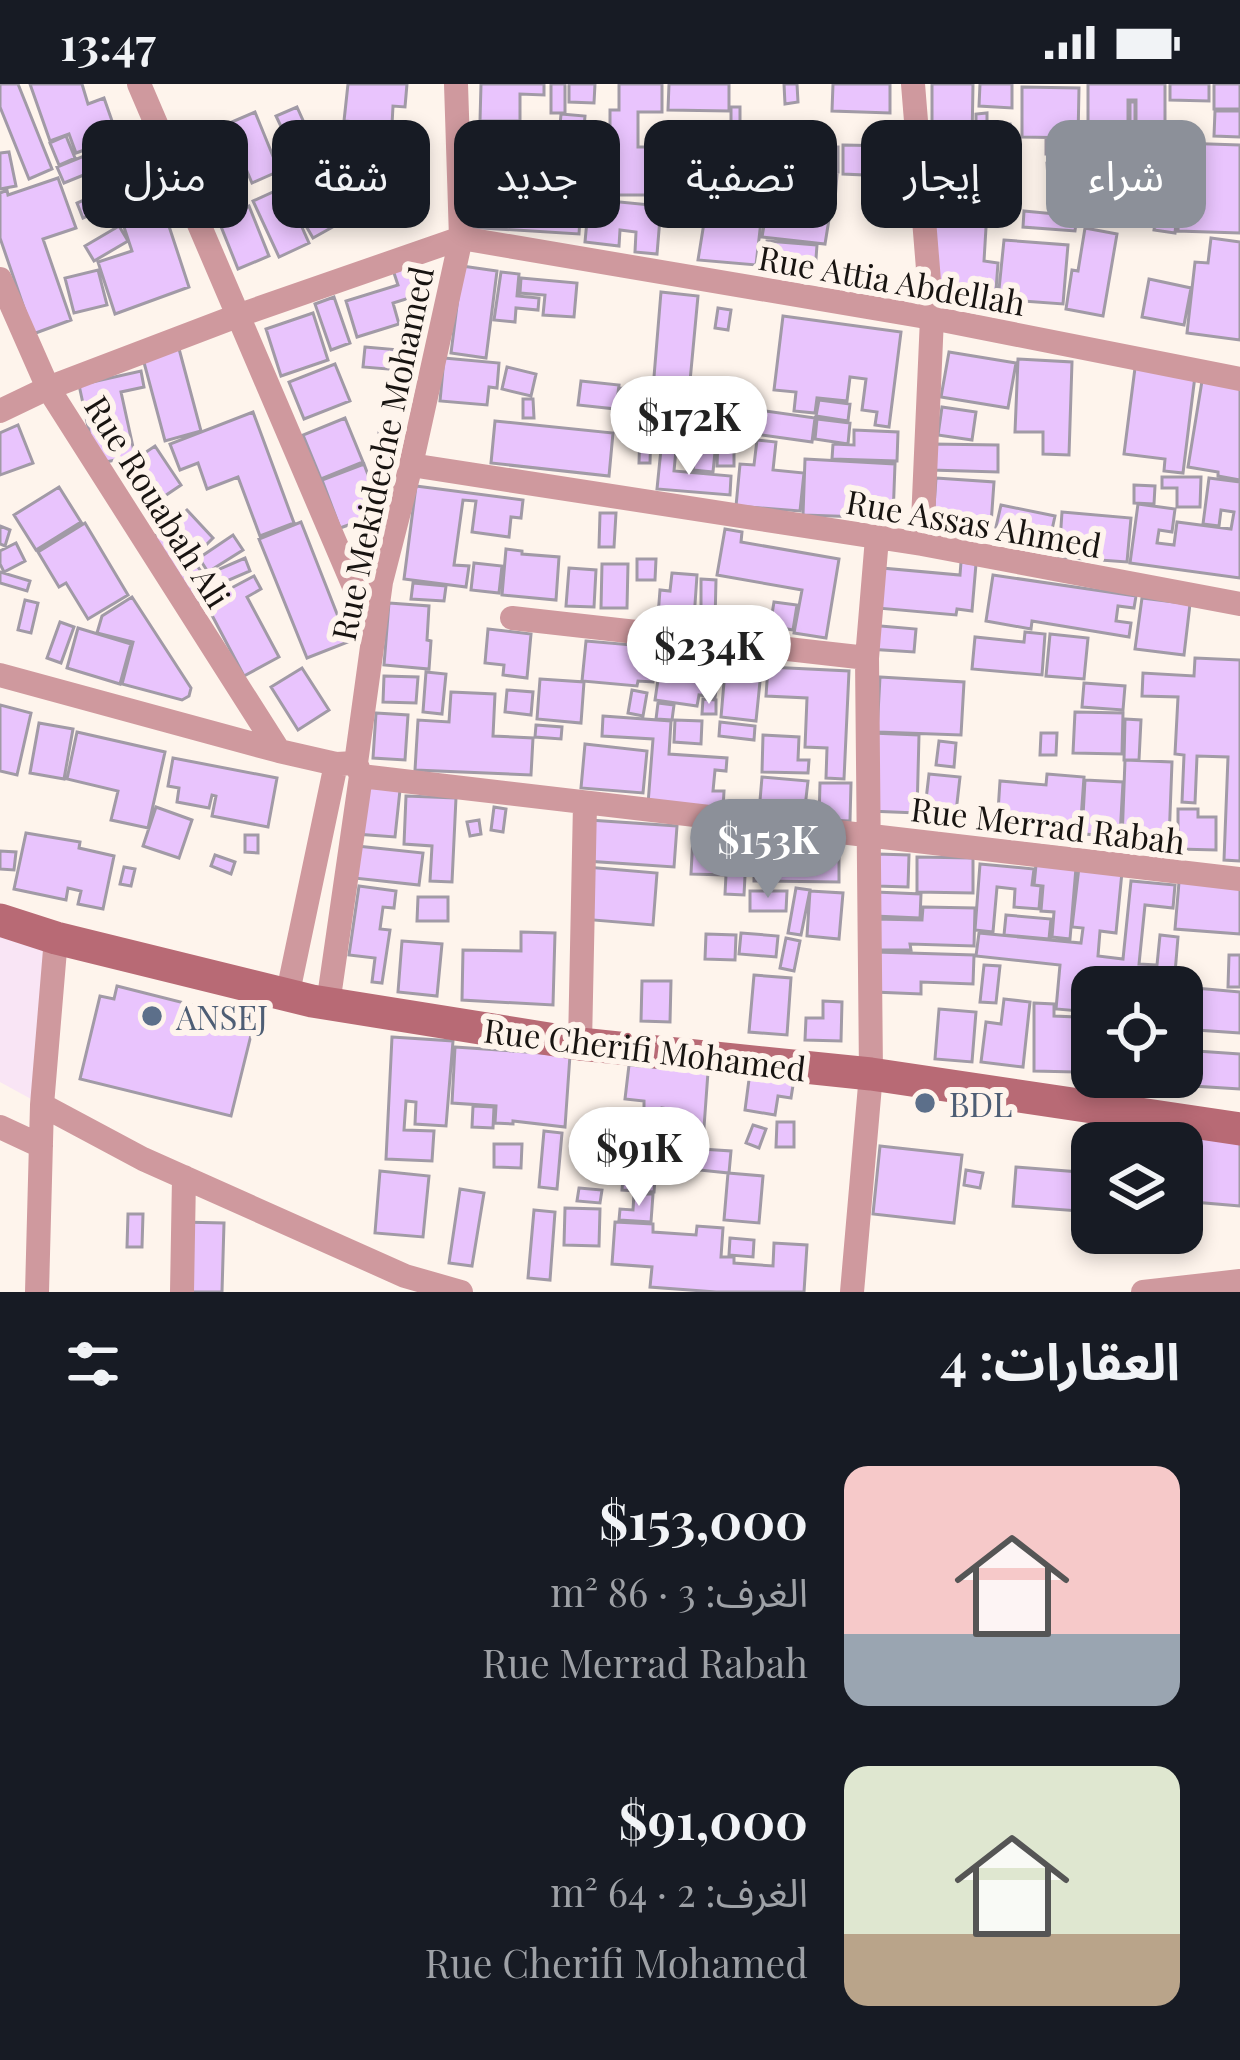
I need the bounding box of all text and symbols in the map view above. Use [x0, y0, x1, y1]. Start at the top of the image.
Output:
text: 13:47 [60, 12, 156, 72]
chip: منزل [82, 120, 248, 228]
chip: شقة [272, 120, 430, 228]
chip: جديد [454, 120, 620, 228]
chip: تصفية [644, 120, 837, 228]
chip: إيجار [861, 120, 1022, 228]
chip: شراء [1046, 120, 1206, 228]
street label: Rue Attia Abdellah [755, 234, 1029, 324]
street label: Rue Mekideche Mohamed [320, 262, 442, 644]
pin: $172K [605, 376, 773, 478]
street label: Rue Rouabah Ali [76, 387, 242, 615]
text: $172K [637, 389, 741, 441]
street label: Rue Assas Ahmed [843, 478, 1105, 566]
pin: $234K [625, 605, 793, 707]
text: $234K [654, 618, 764, 670]
street label: Rue Merrad Rabah [908, 785, 1188, 863]
pin: $153K [684, 799, 852, 901]
text: $153K [717, 812, 819, 864]
map controls [1071, 966, 1203, 1254]
button: locate [1071, 966, 1203, 1098]
place label: ANSEJ [175, 994, 268, 1038]
marker: ANSEJ [139, 1003, 165, 1029]
street label: Rue Cherifi Mohamed [481, 1006, 809, 1090]
place label: BDL [949, 1081, 1012, 1125]
marker: BDL [912, 1090, 938, 1116]
pin: $91K [568, 1107, 710, 1209]
text: $91K [596, 1120, 682, 1172]
button: layers [1071, 1122, 1203, 1254]
text: العقارات: 4 [940, 1325, 1180, 1393]
icon: filters [60, 1331, 126, 1397]
text: $153,000 [599, 1485, 808, 1553]
icon: home [940, 1514, 1084, 1658]
text: الغرف: 3 · 86 m² [550, 1565, 808, 1617]
text: Rue Merrad Rabah [482, 1636, 808, 1688]
text: $91,000 [618, 1785, 808, 1853]
icon: home [940, 1814, 1084, 1958]
text: الغرف: 2 · 64 m² [550, 1865, 808, 1917]
text: Rue Cherifi Mohamed [425, 1936, 808, 1988]

